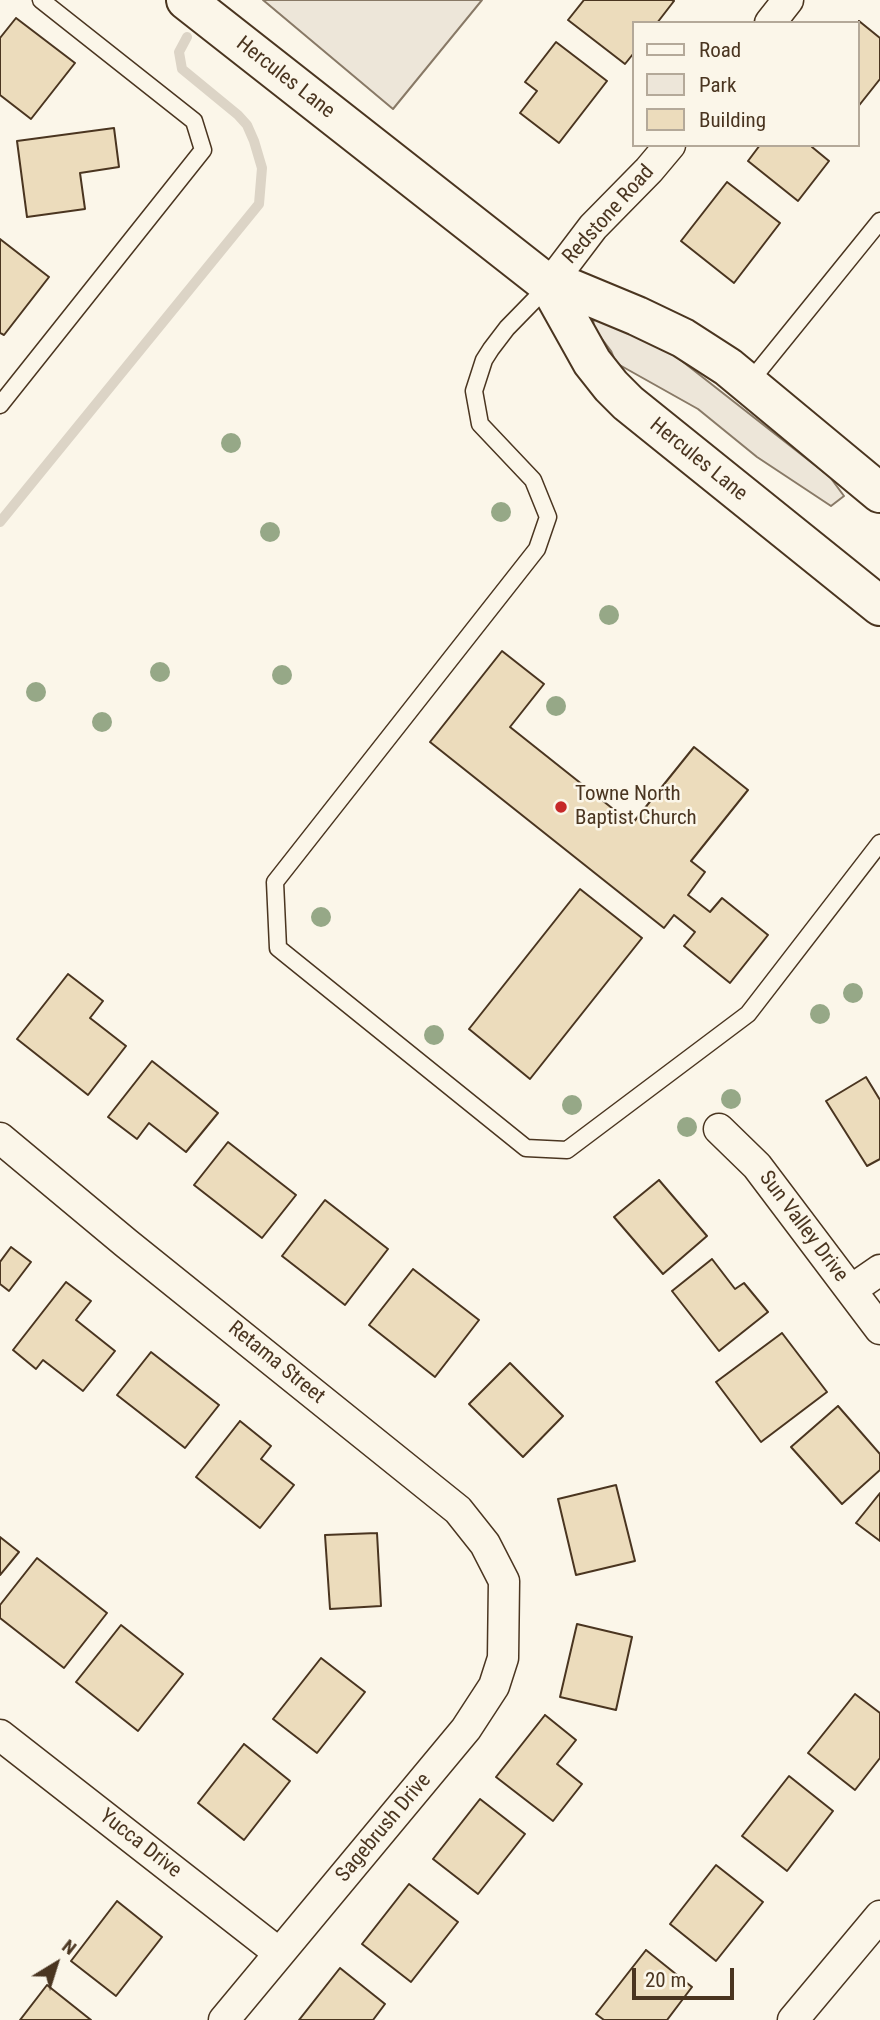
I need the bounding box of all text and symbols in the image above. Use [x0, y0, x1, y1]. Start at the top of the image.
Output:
legend [632, 21, 859, 147]
street label: Hercules Lane [231, 32, 339, 124]
text: Road [699, 38, 741, 62]
text: Park [699, 73, 736, 97]
text: Building [699, 108, 766, 132]
street label: Redstone Road [558, 160, 660, 270]
street label: Hercules Lane [644, 413, 752, 507]
place label: Towne North Baptist Church [575, 782, 697, 832]
marker: Towne North Baptist Church [553, 799, 569, 815]
street label: Sun Valley Drive [753, 1167, 853, 1287]
street label: Retama Street [223, 1316, 329, 1410]
street label: Sagebrush Drive [331, 1768, 437, 1888]
street label: Yucca Drive [94, 1804, 186, 1884]
north arrow [21, 1929, 91, 1999]
text: N [58, 1934, 81, 1960]
scale bar [635, 1954, 736, 1998]
text: 20 m [645, 1968, 686, 1992]

